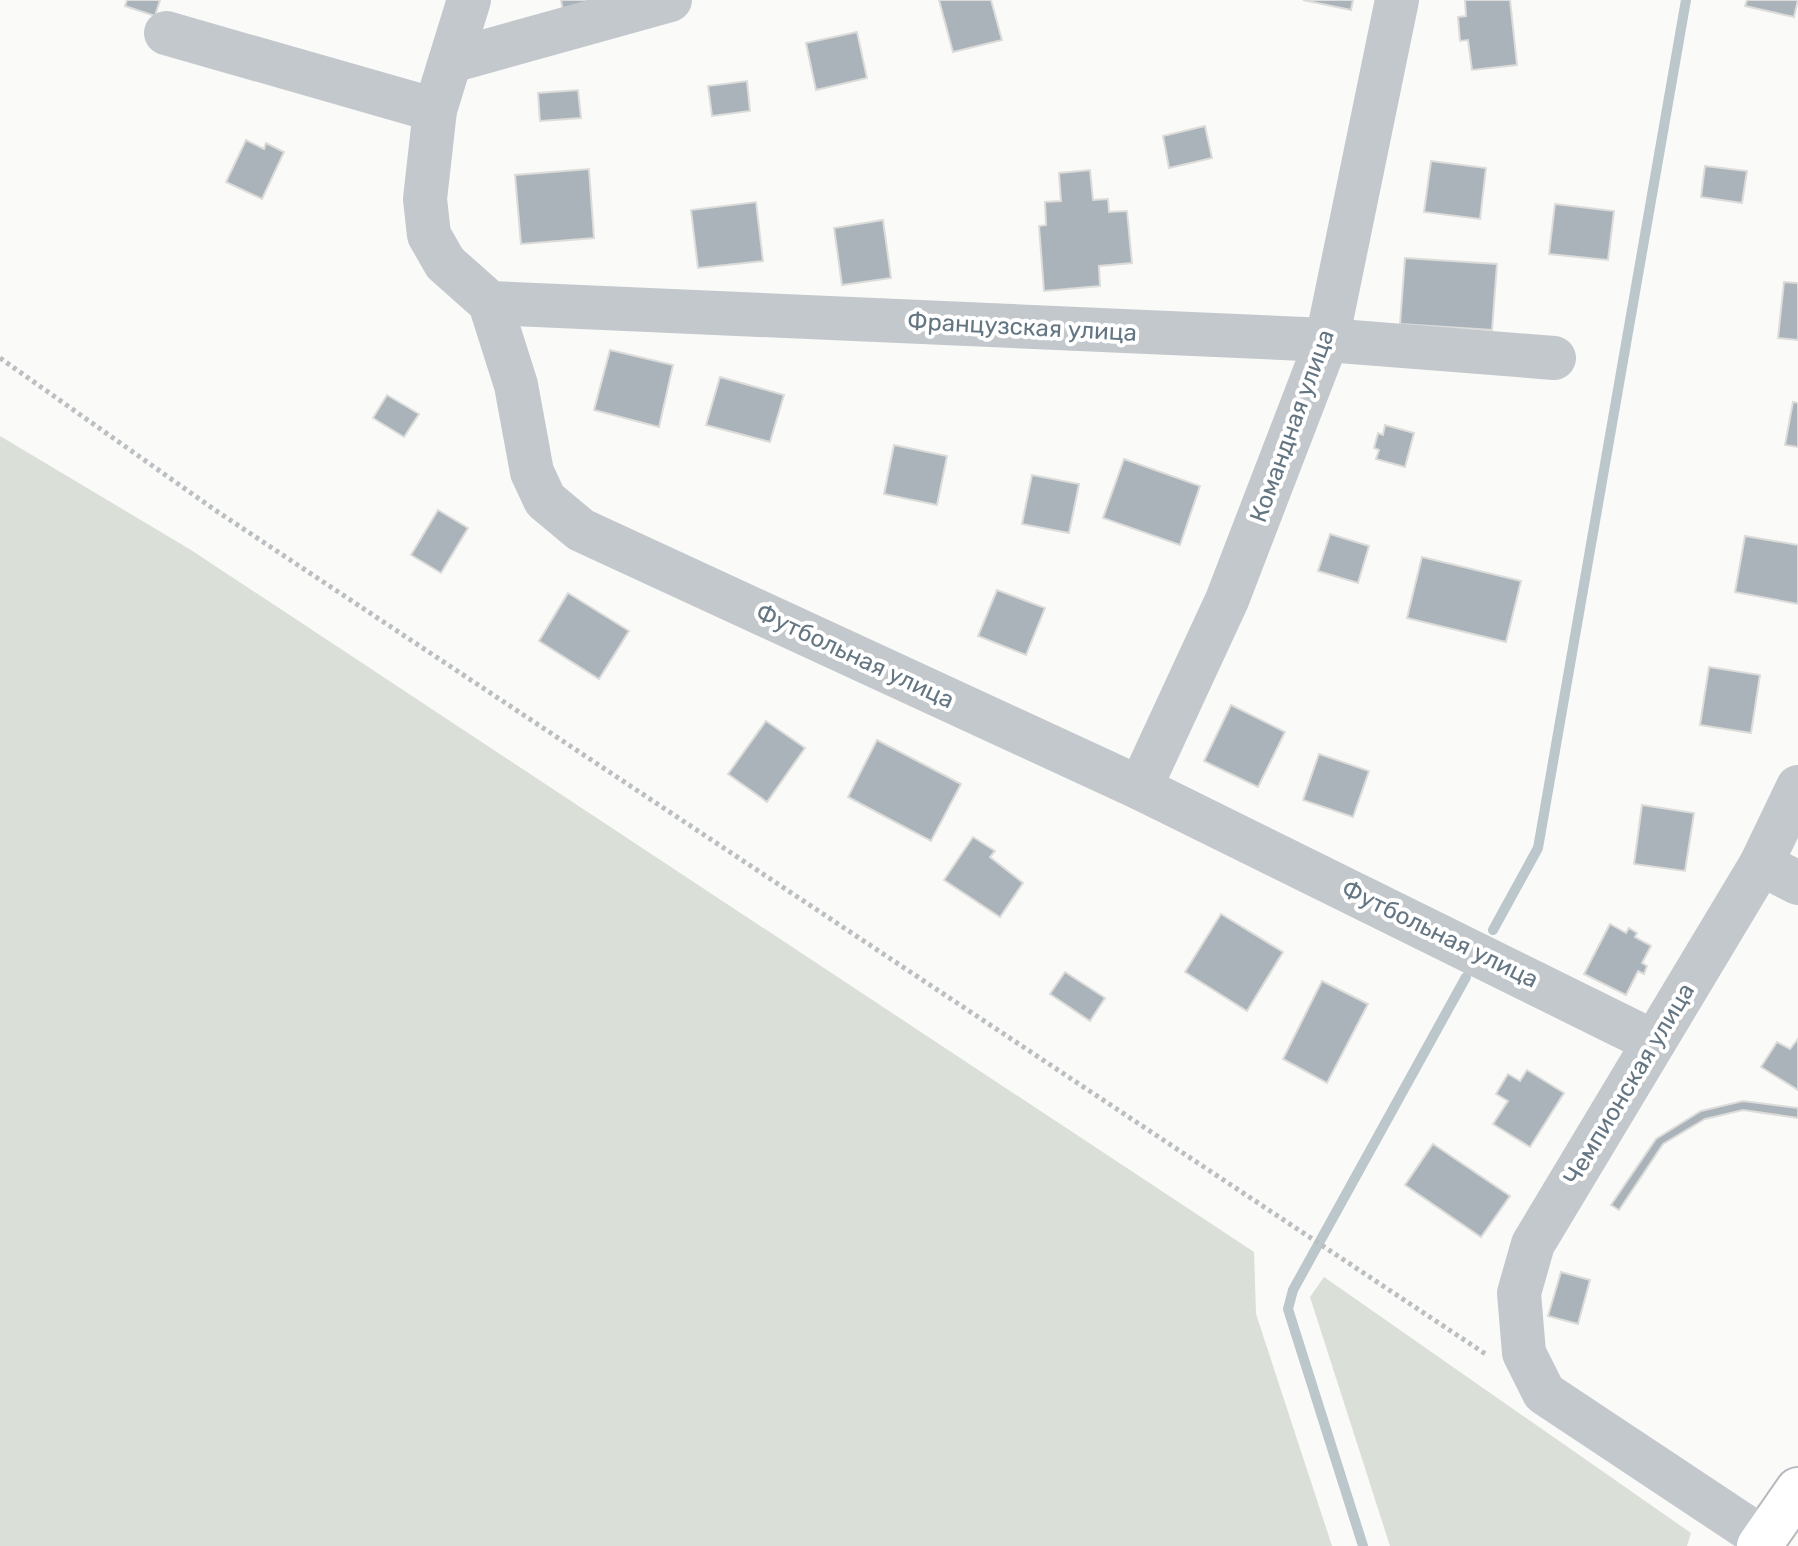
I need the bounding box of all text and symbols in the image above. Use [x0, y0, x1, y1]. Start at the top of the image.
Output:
street label: Французская улица [906, 307, 1138, 347]
street label: Командная улица [1244, 326, 1340, 526]
street label: Футбольная улица [752, 598, 958, 714]
street label: Футбольная улица [1337, 874, 1543, 994]
street label: Чемпионская улица [1558, 978, 1700, 1190]

